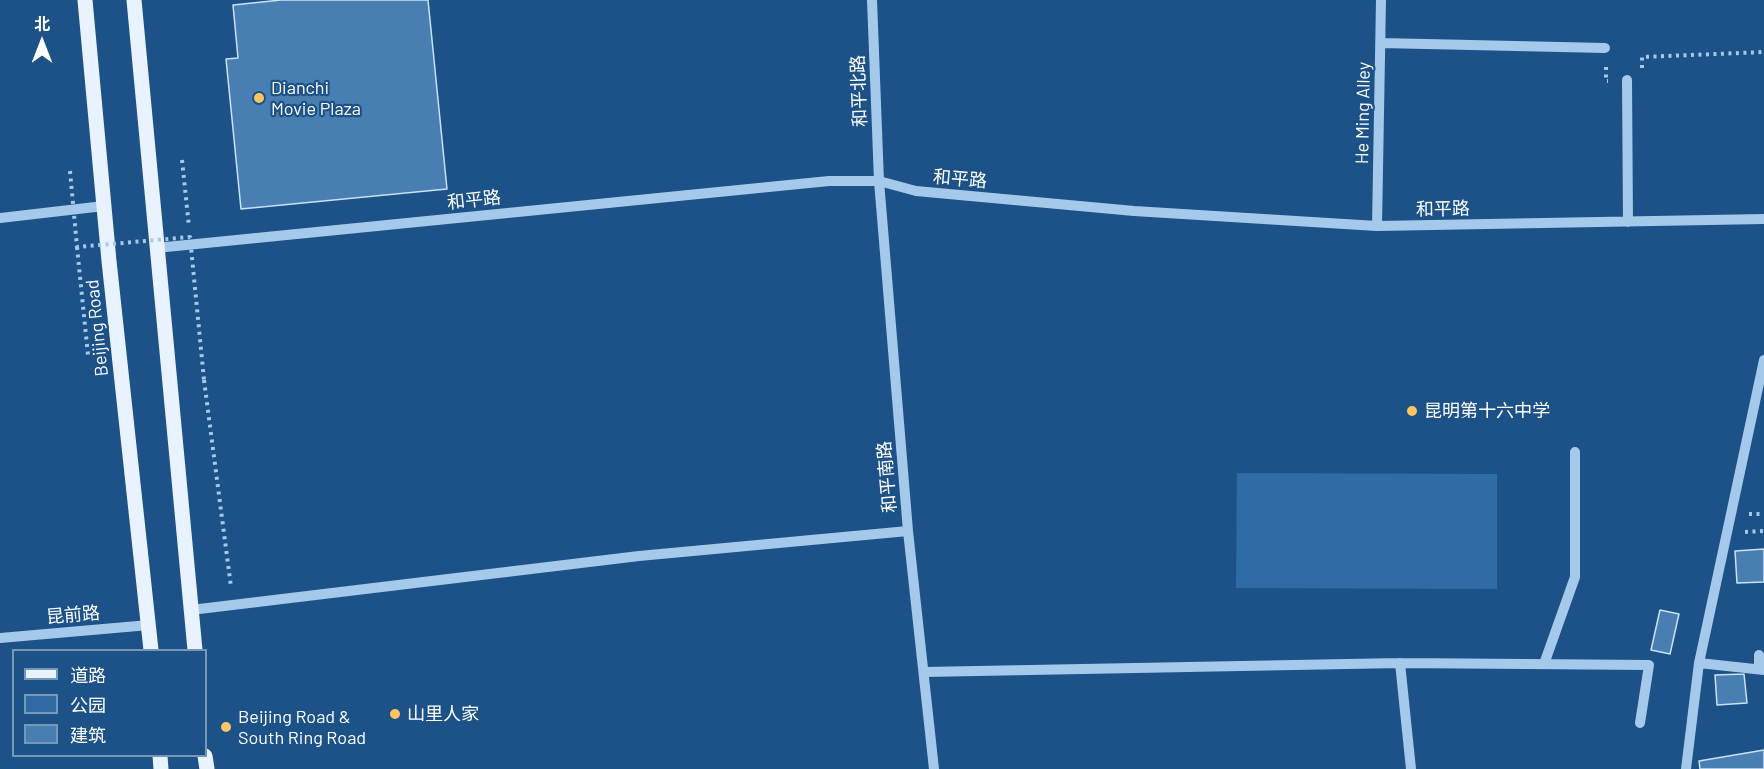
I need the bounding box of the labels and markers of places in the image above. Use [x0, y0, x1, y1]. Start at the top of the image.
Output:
place label: Dianchi Movie Plaza [271, 77, 361, 119]
marker: Dianchi Movie Plaza [252, 91, 266, 105]
place label: 昆明第十六中学 [1424, 400, 1550, 422]
marker: 昆明第十六中学 [1405, 404, 1419, 418]
place label: 山里人家 [407, 703, 479, 725]
place label: Beijing Road & South Ring Road [238, 706, 366, 748]
marker: 山里人家 [388, 707, 402, 721]
marker: Beijing Road & South Ring Road [219, 720, 233, 734]

